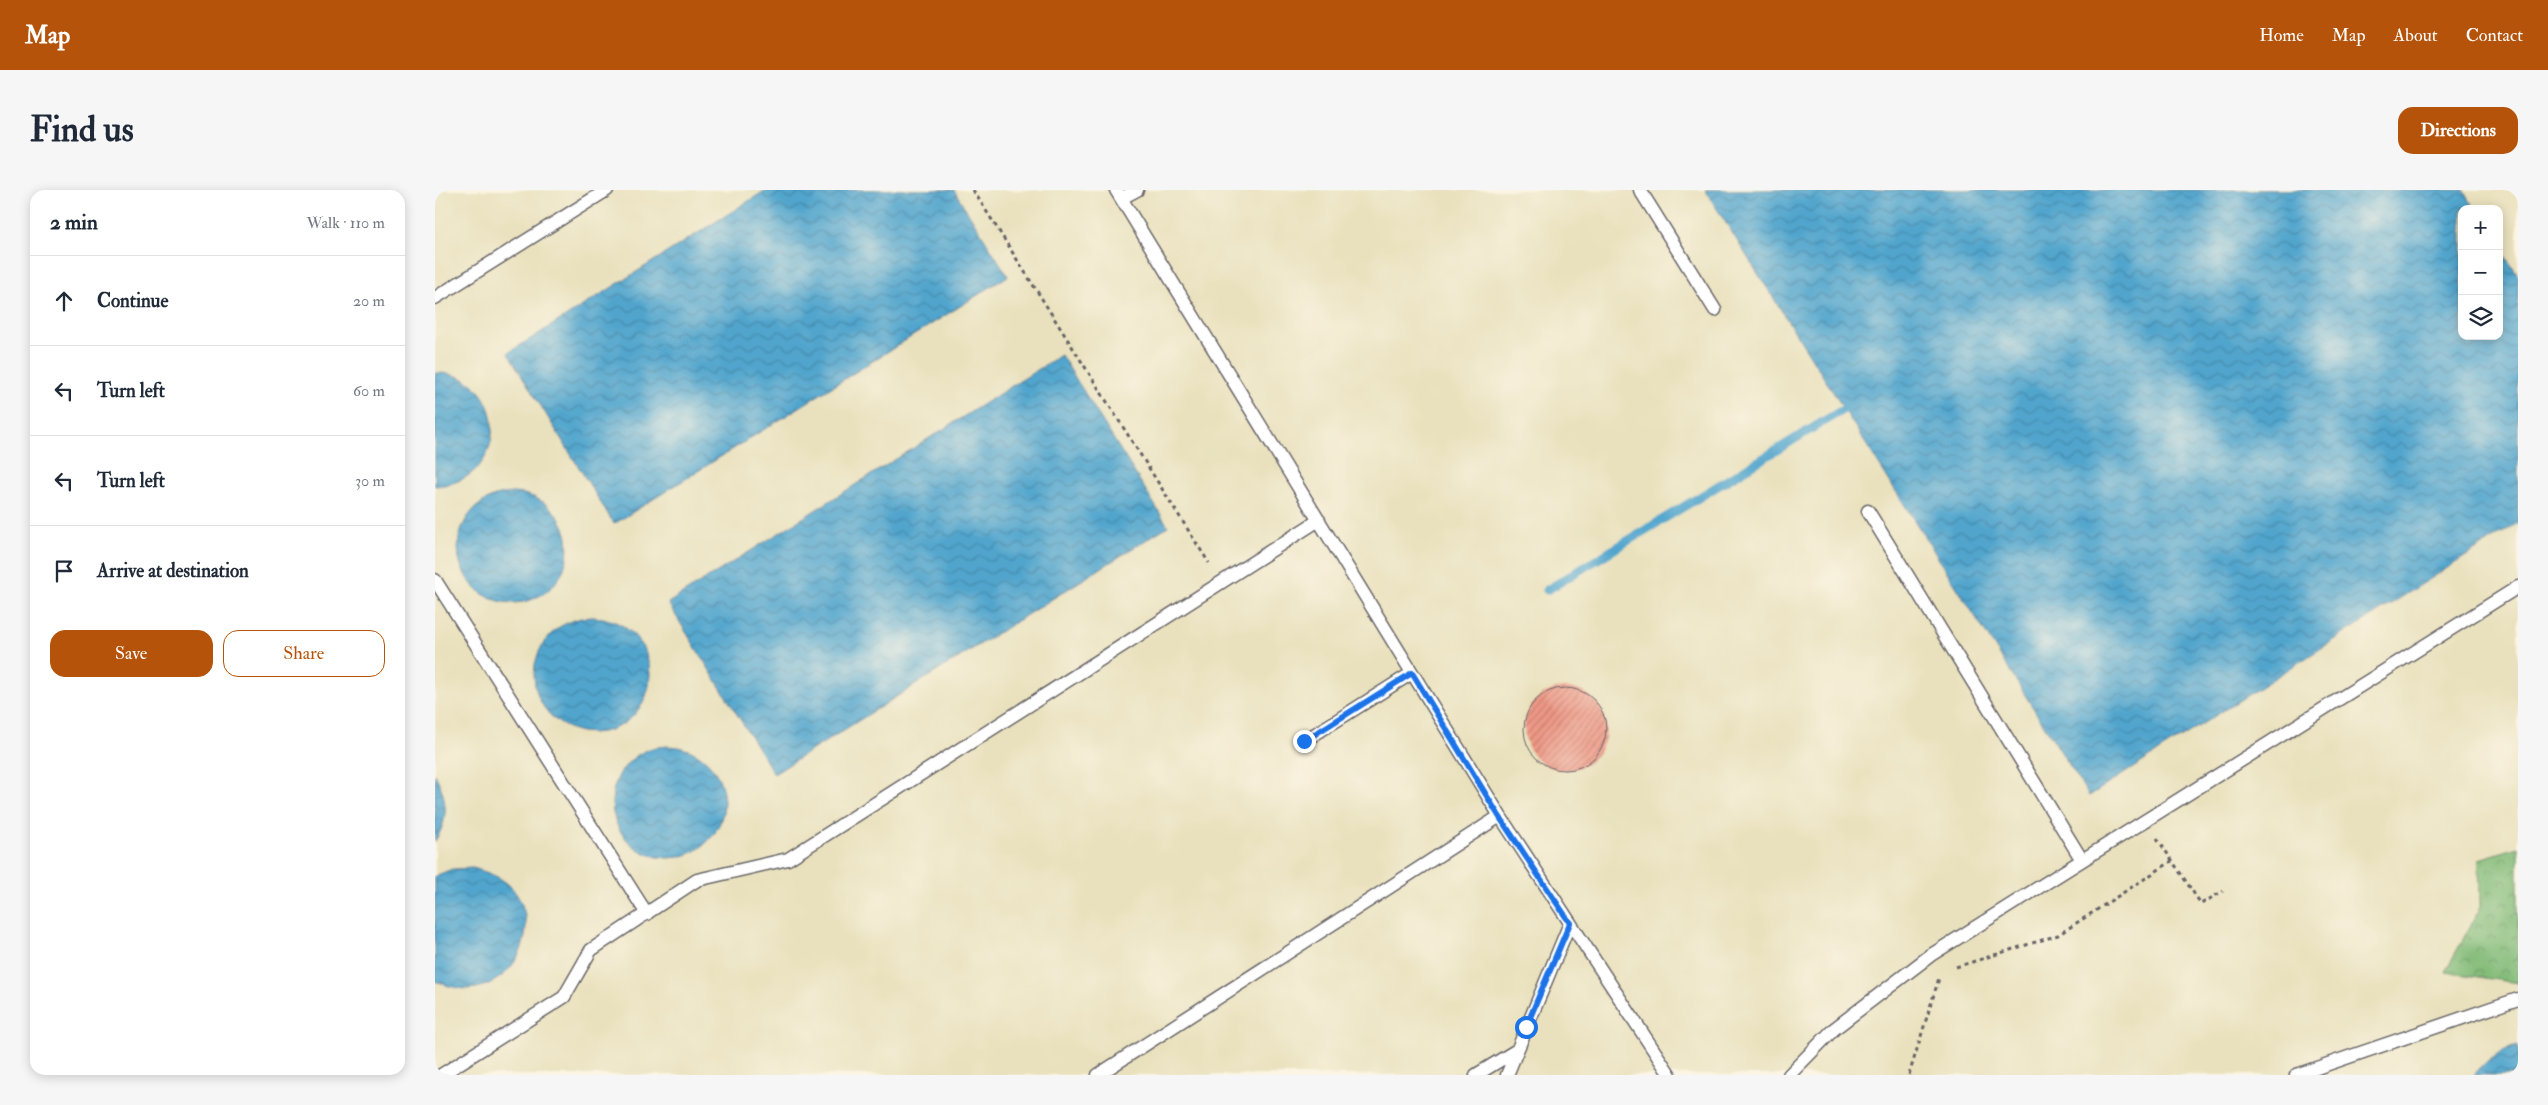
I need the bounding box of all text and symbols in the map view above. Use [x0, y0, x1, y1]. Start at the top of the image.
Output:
text: Map [25, 20, 70, 51]
text: Home [2259, 24, 2304, 47]
text: Map [2332, 24, 2366, 47]
text: About [2394, 24, 2438, 47]
text: Contact [2466, 24, 2523, 47]
button: Directions [2398, 107, 2518, 154]
text: Find us [30, 108, 134, 152]
map controls [2458, 205, 2503, 340]
button: + [2458, 205, 2503, 250]
text: 2 min [50, 209, 98, 236]
text: Walk · 110 m [307, 213, 385, 233]
button: − [2458, 250, 2503, 295]
icon: ahead [50, 287, 78, 315]
text: Continue [97, 289, 168, 313]
text: 20 m [353, 291, 385, 311]
button: layers [2458, 295, 2503, 340]
icon: left [50, 377, 78, 405]
text: Turn left [97, 379, 165, 403]
text: 60 m [353, 381, 385, 401]
icon: left [50, 467, 78, 495]
text: Turn left [97, 469, 165, 493]
text: 30 m [355, 471, 385, 491]
icon: arrive [50, 557, 78, 585]
text: Arrive at destination [97, 559, 249, 583]
button: Save [50, 630, 213, 677]
button: Share [223, 630, 385, 677]
route end [1293, 730, 1316, 753]
route start [1515, 1016, 1538, 1039]

